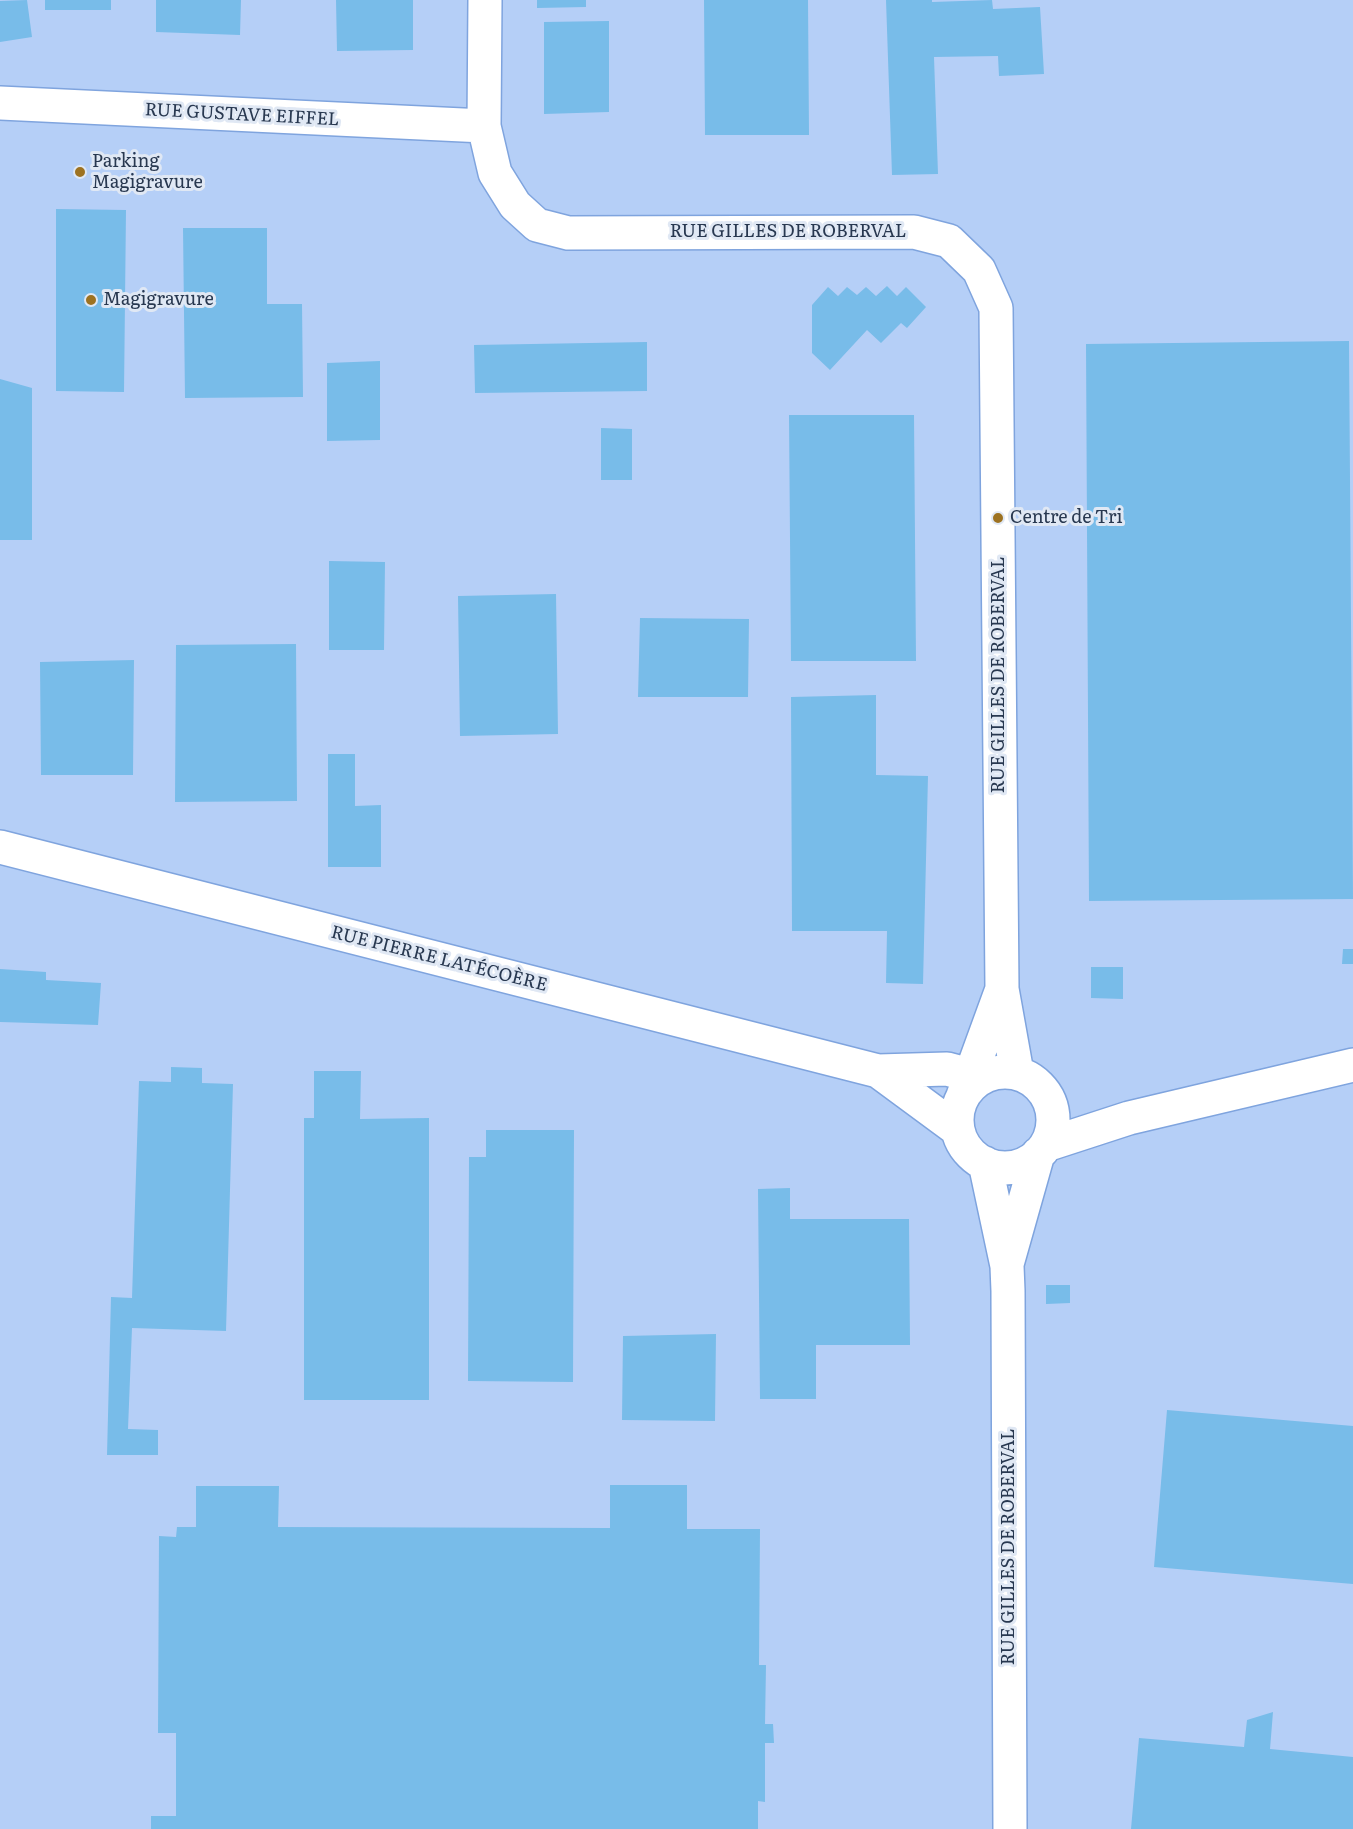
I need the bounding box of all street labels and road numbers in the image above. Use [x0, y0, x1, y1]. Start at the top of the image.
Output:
street label: RUE GUSTAVE EIFFEL [144, 99, 340, 131]
street label: RUE GILLES DE ROBERVAL [670, 221, 906, 243]
street label: RUE GILLES DE ROBERVAL [988, 557, 1010, 793]
street label: RUE PIERRE LATÉCOÈRE [329, 922, 549, 996]
street label: RUE GILLES DE ROBERVAL [998, 1429, 1020, 1665]

